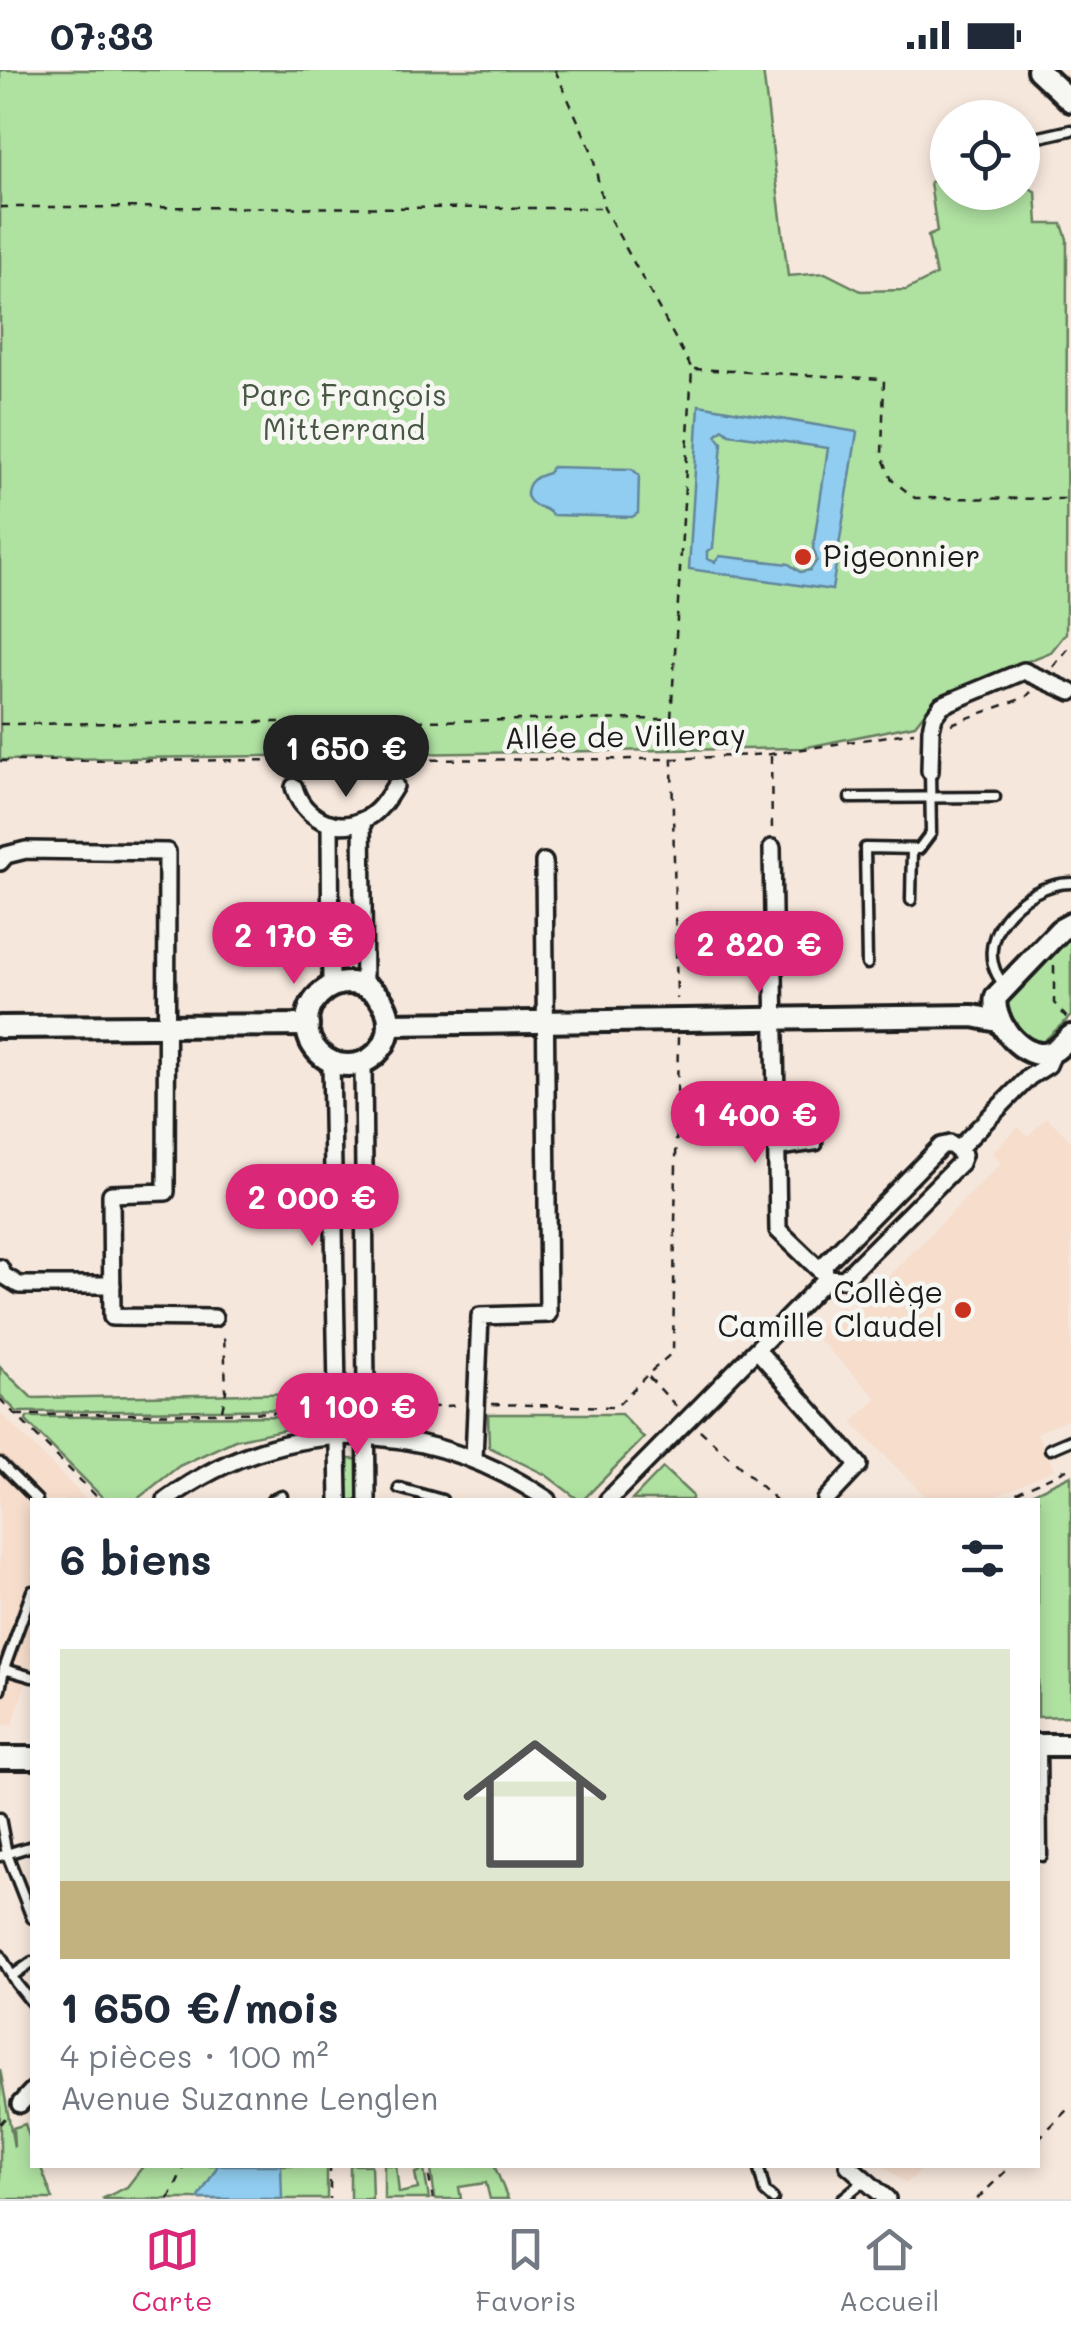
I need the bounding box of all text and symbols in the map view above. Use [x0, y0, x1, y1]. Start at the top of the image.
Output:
text: 07:33 [50, 10, 153, 60]
map controls [930, 100, 1040, 210]
button: locate [930, 100, 1040, 210]
park label: Parc François Mitterrand [241, 374, 447, 448]
place label: Pigeonnier [823, 535, 980, 575]
marker: Pigeonnier [792, 546, 814, 568]
street label: Allée de Villeray [504, 713, 746, 757]
pin: 1 650 € [254, 715, 438, 800]
text: 1 650 € [285, 726, 407, 768]
pin: 2 170 € [202, 902, 386, 987]
pin: 2 820 € [667, 911, 851, 996]
text: 2 170 € [234, 913, 354, 955]
text: 2 820 € [696, 922, 822, 964]
pin: 1 400 € [663, 1081, 847, 1166]
text: 1 400 € [693, 1092, 817, 1134]
pin: 2 000 € [220, 1164, 404, 1249]
text: 2 000 € [248, 1175, 376, 1217]
place label: Collège Camille Claudel [717, 1271, 943, 1345]
marker: Collège Camille Claudel [952, 1299, 974, 1321]
pin: 1 100 € [265, 1373, 449, 1458]
text: 1 100 € [298, 1384, 416, 1426]
text: 6 biens [60, 1531, 212, 1586]
icon: filters [955, 1531, 1010, 1586]
icon: home [445, 1714, 625, 1894]
text: 1 650 €/mois [60, 1979, 339, 2034]
text: 4 pièces · 100 m² [60, 2034, 329, 2076]
text: Avenue Suzanne Lenglen [60, 2076, 438, 2118]
tab: Carte [131, 2222, 213, 2318]
tab: Favoris [475, 2222, 576, 2318]
tab: Accueil [839, 2222, 940, 2318]

